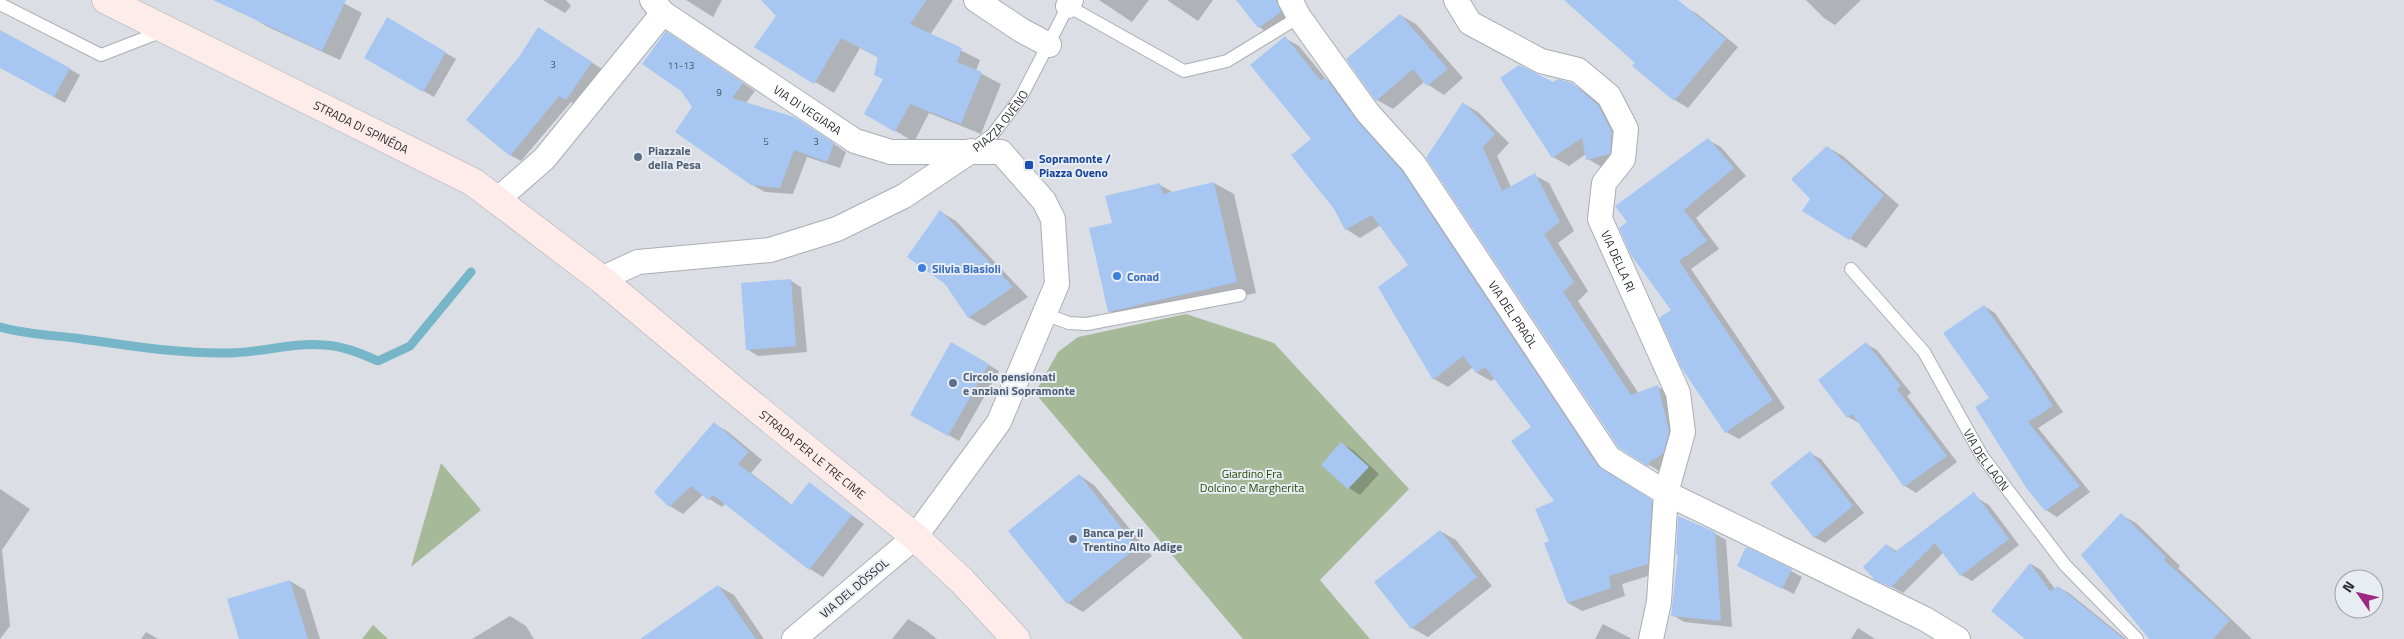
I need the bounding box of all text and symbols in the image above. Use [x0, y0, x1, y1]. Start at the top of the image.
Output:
house number: 3 [550, 57, 556, 72]
house number: 11-13 [668, 58, 694, 73]
street label: VIA DI VEGIARA [770, 80, 846, 139]
house number: 9 [716, 85, 722, 100]
street label: PIAZZA OVÈNO [968, 86, 1033, 156]
street label: STRADA DI SPINÉDA [310, 95, 412, 158]
house number: 5 [763, 134, 769, 149]
house number: 3 [813, 134, 819, 149]
place label: Piazzale della Pesa [648, 141, 701, 174]
place label: Sopramonte / Piazza Oveno [1039, 149, 1111, 182]
marker: Piazzale della Pesa [632, 151, 644, 163]
marker: Sopramonte / Piazza Oveno [1023, 159, 1035, 171]
street label: VIA DELLA RI [1597, 227, 1641, 295]
place label: Silvia Biasioli [932, 259, 1001, 278]
marker: Silvia Biasioli [916, 262, 928, 274]
place label: Conad [1127, 267, 1159, 286]
marker: Conad [1111, 270, 1123, 282]
street label: VIA DEL PRAÒL [1484, 276, 1543, 352]
place label: Circolo pensionati e anziani Sopramonte [963, 367, 1075, 400]
marker: Circolo pensionati e anziani Sopramonte [947, 377, 959, 389]
street label: STRADA PER LE TRE CIME [755, 405, 871, 503]
street label: VIA DEL LAON [1959, 425, 2014, 494]
park label: Giardino Fra Dolcino e Margherita [1200, 464, 1304, 497]
place label: Banca per il Trentino Alto Adige [1083, 523, 1182, 556]
marker: Banca per il Trentino Alto Adige [1067, 533, 1079, 545]
street label: VIA DEL DÒSSOL [815, 553, 893, 623]
north arrow [2334, 569, 2384, 619]
text: N [2336, 577, 2359, 596]

